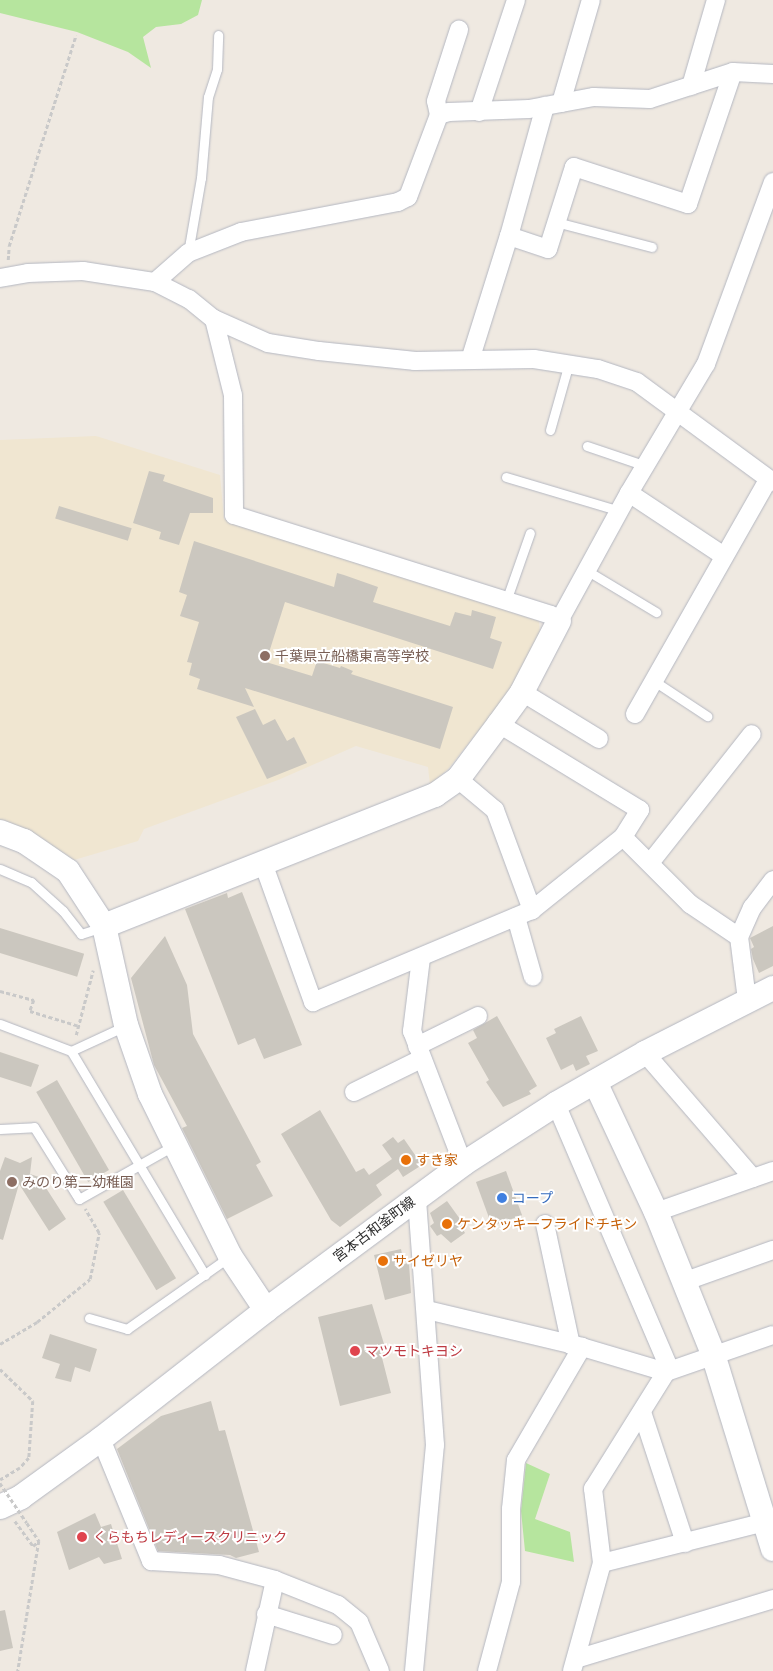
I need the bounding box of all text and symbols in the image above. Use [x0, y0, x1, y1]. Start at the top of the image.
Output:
place label: 千葉県立船橋東高等学校 [275, 648, 429, 664]
marker: 千葉県立船橋東高等学校 [259, 650, 271, 662]
place label: すき家 [416, 1152, 458, 1168]
marker: すき家 [400, 1154, 412, 1166]
place label: みのり第二幼稚園 [22, 1174, 134, 1190]
marker: みのり第二幼稚園 [6, 1176, 18, 1188]
place label: コープ [512, 1190, 554, 1206]
marker: コープ [496, 1192, 508, 1204]
street label: 宮本古和釜町線 [330, 1193, 418, 1265]
place label: ケンタッキーフライドチキン [457, 1216, 639, 1232]
marker: ケンタッキーフライドチキン [441, 1218, 453, 1230]
place label: サイゼリヤ [393, 1253, 463, 1269]
marker: サイゼリヤ [377, 1255, 389, 1267]
place label: マツモトキヨシ [365, 1343, 463, 1359]
marker: マツモトキヨシ [349, 1345, 361, 1357]
place label: くらもちレディースクリニック [93, 1529, 289, 1545]
marker: くらもちレディースクリニック [75, 1530, 89, 1544]

